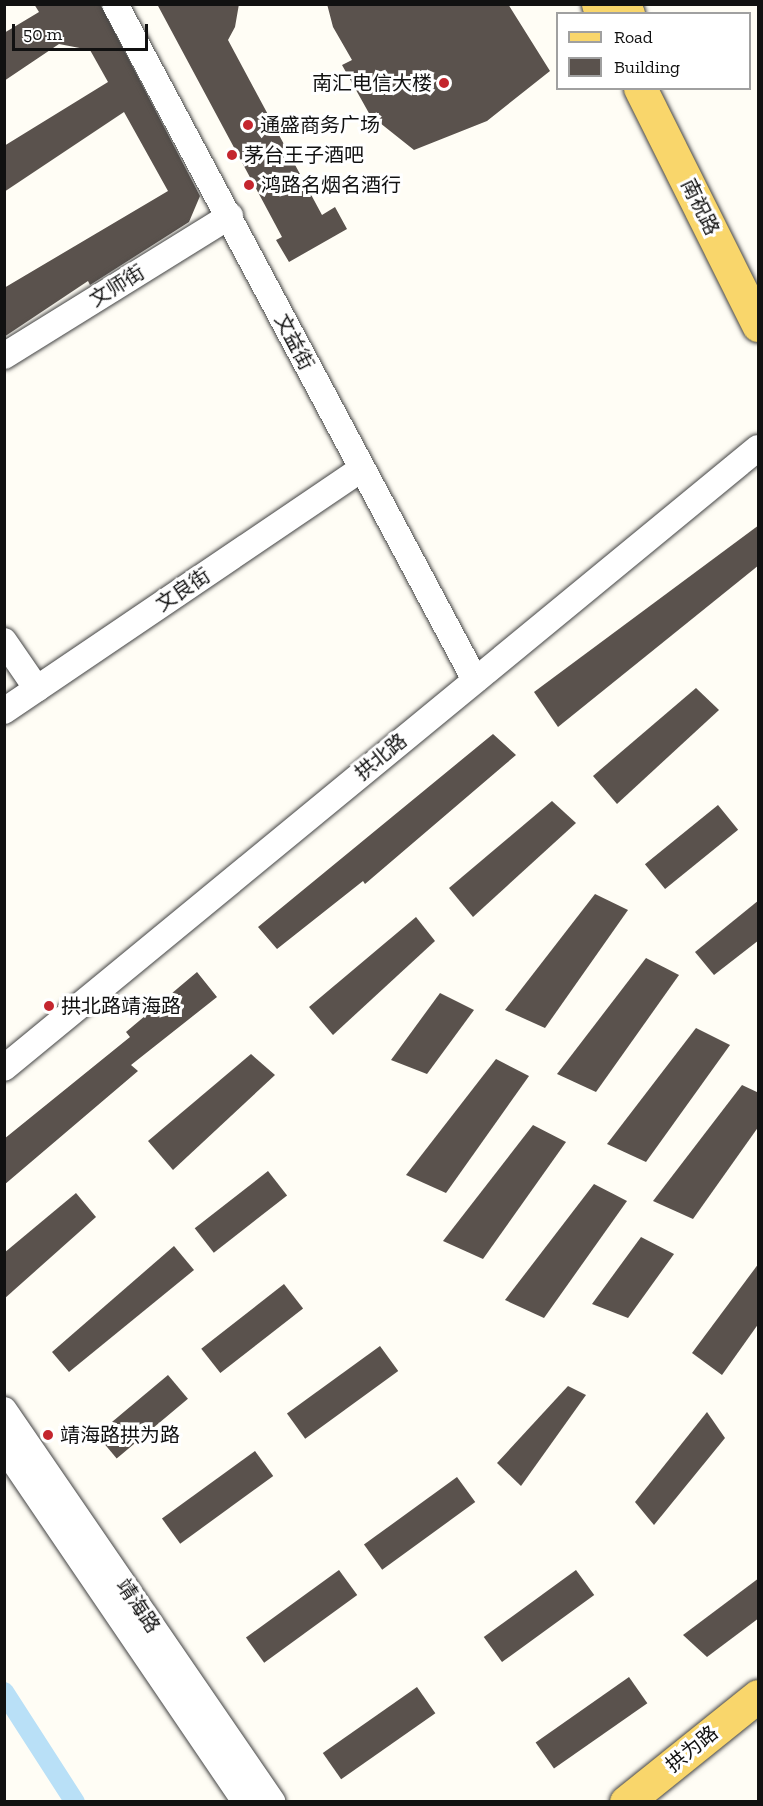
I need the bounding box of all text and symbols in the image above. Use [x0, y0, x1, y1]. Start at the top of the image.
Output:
scale bar [15, 12, 152, 50]
legend [556, 12, 751, 90]
text: 50 m [23, 23, 62, 45]
text: Road [614, 26, 653, 48]
text: Building [614, 56, 680, 78]
place label: 南汇电信大楼 [312, 71, 432, 95]
marker: 南汇电信大楼 [437, 76, 451, 90]
place label: 通盛商务广场 [260, 113, 380, 137]
marker: 通盛商务广场 [241, 118, 255, 132]
place label: 茅台王子酒吧 [244, 143, 364, 167]
marker: 茅台王子酒吧 [225, 148, 239, 162]
place label: 鸿路名烟名酒行 [261, 173, 401, 197]
street label: 南祝路 [676, 175, 724, 239]
marker: 鸿路名烟名酒行 [242, 178, 256, 192]
street label: 文师街 [85, 260, 149, 312]
street label: 文益街 [269, 310, 319, 374]
street label: 文良街 [151, 563, 215, 617]
street label: 拱北路 [350, 729, 412, 785]
place label: 拱北路靖海路 [61, 994, 181, 1018]
marker: 拱北路靖海路 [42, 999, 56, 1013]
place label: 靖海路拱为路 [60, 1423, 180, 1447]
marker: 靖海路拱为路 [41, 1428, 55, 1442]
street label: 靖海路 [111, 1574, 165, 1638]
street label: 拱为路 [661, 1721, 723, 1777]

